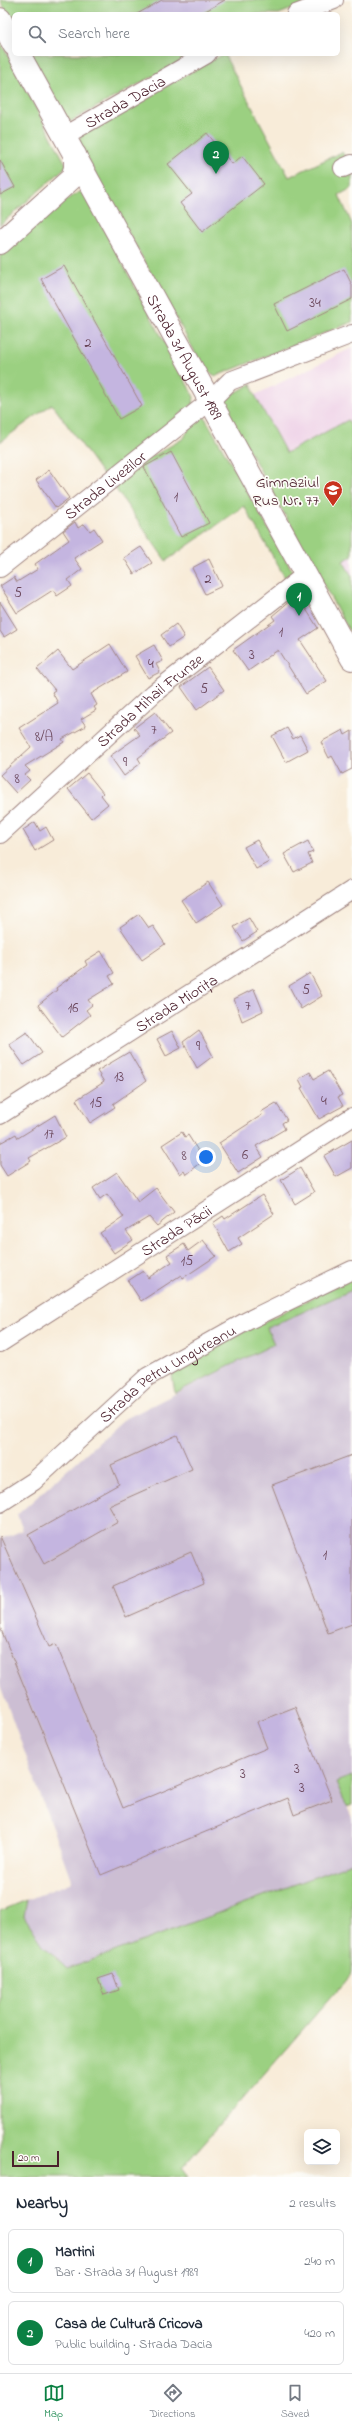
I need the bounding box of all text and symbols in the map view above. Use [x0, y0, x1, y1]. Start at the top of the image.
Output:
search box [12, 12, 340, 56]
icon: search [26, 23, 48, 45]
text: Search here [58, 23, 130, 45]
street label: Strada Dacia [81, 70, 171, 136]
pin: 2 [203, 141, 229, 174]
street label: Strada 31 August 1989 [139, 290, 228, 425]
house number: 34 [309, 293, 321, 314]
house number: 2 [85, 333, 92, 354]
street label: Strada Livezilor [60, 446, 152, 526]
place label: Gimnaziul Rus Nr. 77 [253, 471, 319, 513]
school or university icon: Gimnaziul Rus Nr. 77 [322, 479, 344, 507]
house number: 1 [174, 487, 179, 508]
house number: 2 [205, 569, 212, 590]
house number: 5 [14, 583, 22, 604]
pin: 1 [286, 583, 312, 616]
house number: 1 [279, 622, 284, 643]
house number: 3 [249, 645, 255, 666]
street label: Strada Mihail Frunze [92, 648, 210, 754]
house number: 4 [148, 654, 154, 675]
house number: 5 [200, 679, 208, 700]
house number: 7 [151, 720, 157, 741]
house number: 8/A [35, 727, 53, 748]
house number: 9 [123, 752, 128, 773]
house number: 8 [14, 769, 20, 790]
street label: Strada Miorița [131, 969, 223, 1039]
house number: 5 [302, 980, 310, 1001]
house number: 7 [245, 996, 251, 1017]
house number: 16 [68, 998, 78, 1019]
house number: 9 [196, 1036, 201, 1057]
house number: 13 [114, 1067, 124, 1088]
house number: 4 [321, 1091, 327, 1112]
house number: 15 [90, 1093, 102, 1114]
house number: 17 [44, 1124, 54, 1145]
house number: 6 [242, 1145, 248, 1166]
house number: 8 [181, 1146, 187, 1167]
your location [196, 1147, 216, 1167]
street label: Strada Păcii [137, 1200, 217, 1264]
house number: 15 [181, 1251, 193, 1272]
street label: Strada Petru Ungureanu [95, 1319, 241, 1429]
house number: 1 [323, 1545, 328, 1566]
house number: 3 [294, 1759, 300, 1780]
house number: 3 [240, 1764, 246, 1785]
house number: 3 [299, 1778, 305, 1799]
map controls [304, 2129, 340, 2165]
button: layers [304, 2129, 340, 2165]
scale bar [12, 2149, 59, 2168]
text: 20 m [18, 2150, 40, 2166]
text: Nearby [16, 2191, 68, 2216]
text: 2 results [289, 2194, 336, 2213]
text: Martini [55, 2241, 95, 2263]
text: 1 [28, 2252, 32, 2271]
text: 240 m [304, 2252, 335, 2271]
text: Bar · Strada 31 August 1989 [55, 2263, 198, 2282]
text: Casa de Cultură Cricova [55, 2313, 203, 2335]
text: 2 [27, 2324, 33, 2343]
text: 420 m [304, 2324, 335, 2343]
text: Public building · Strada Dacia [55, 2335, 212, 2354]
tab: Map [43, 2382, 65, 2422]
tab: Directions [150, 2382, 195, 2422]
tab: Saved [281, 2382, 309, 2422]

